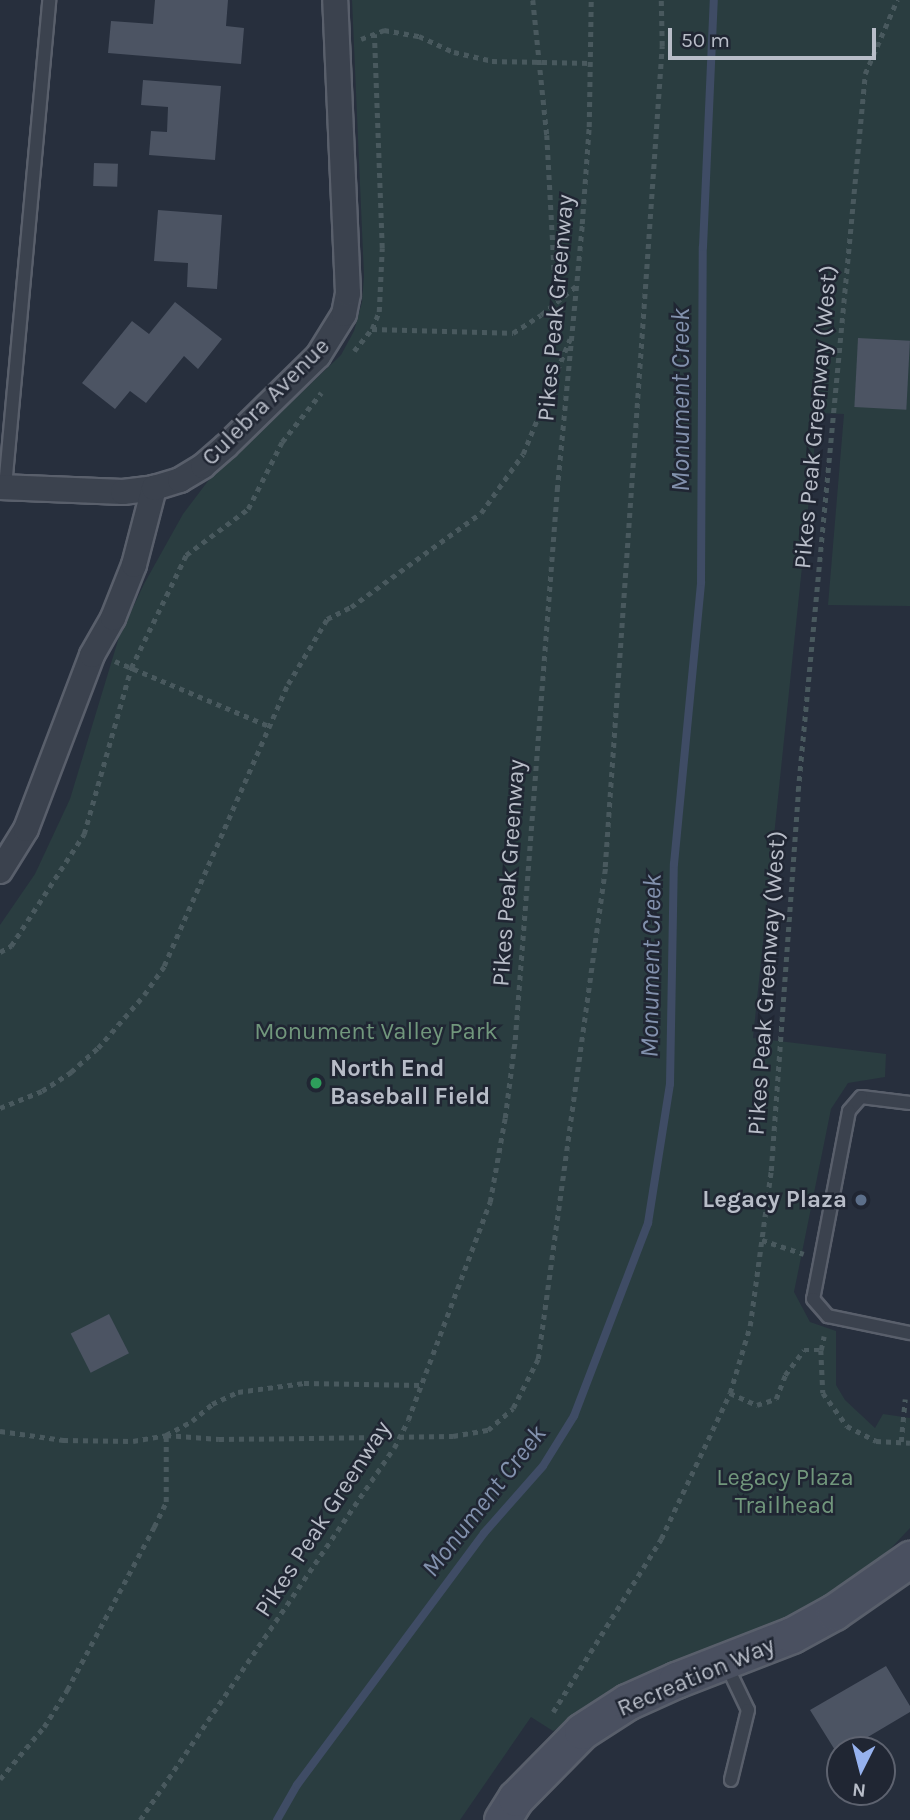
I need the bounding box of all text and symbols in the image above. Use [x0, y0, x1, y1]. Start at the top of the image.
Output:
scale bar [672, 14, 880, 58]
text: 50 m [681, 28, 730, 52]
street label: Pikes Peak Greenway [532, 193, 580, 423]
street label: Pikes Peak Greenway (West) [788, 264, 844, 570]
water label: Monument Creek [665, 308, 697, 492]
street label: Culebra Avenue [196, 332, 336, 472]
street label: Pikes Peak Greenway [487, 758, 531, 988]
street label: Pikes Peak Greenway (West) [742, 830, 792, 1136]
water label: Monument Creek [634, 874, 668, 1058]
park label: Monument Valley Park [254, 1018, 498, 1046]
place label: North End Baseball Field [330, 1055, 490, 1111]
marker: North End Baseball Field [308, 1075, 324, 1091]
place label: Legacy Plaza [702, 1186, 847, 1214]
marker: Legacy Plaza [853, 1192, 869, 1208]
street label: Pikes Peak Greenway [249, 1416, 397, 1622]
water label: Monument Creek [415, 1419, 553, 1583]
park label: Legacy Plaza Trailhead [716, 1464, 854, 1520]
street label: Recreation Way [613, 1631, 779, 1723]
north arrow [826, 1736, 896, 1806]
text: N [851, 1778, 867, 1802]

